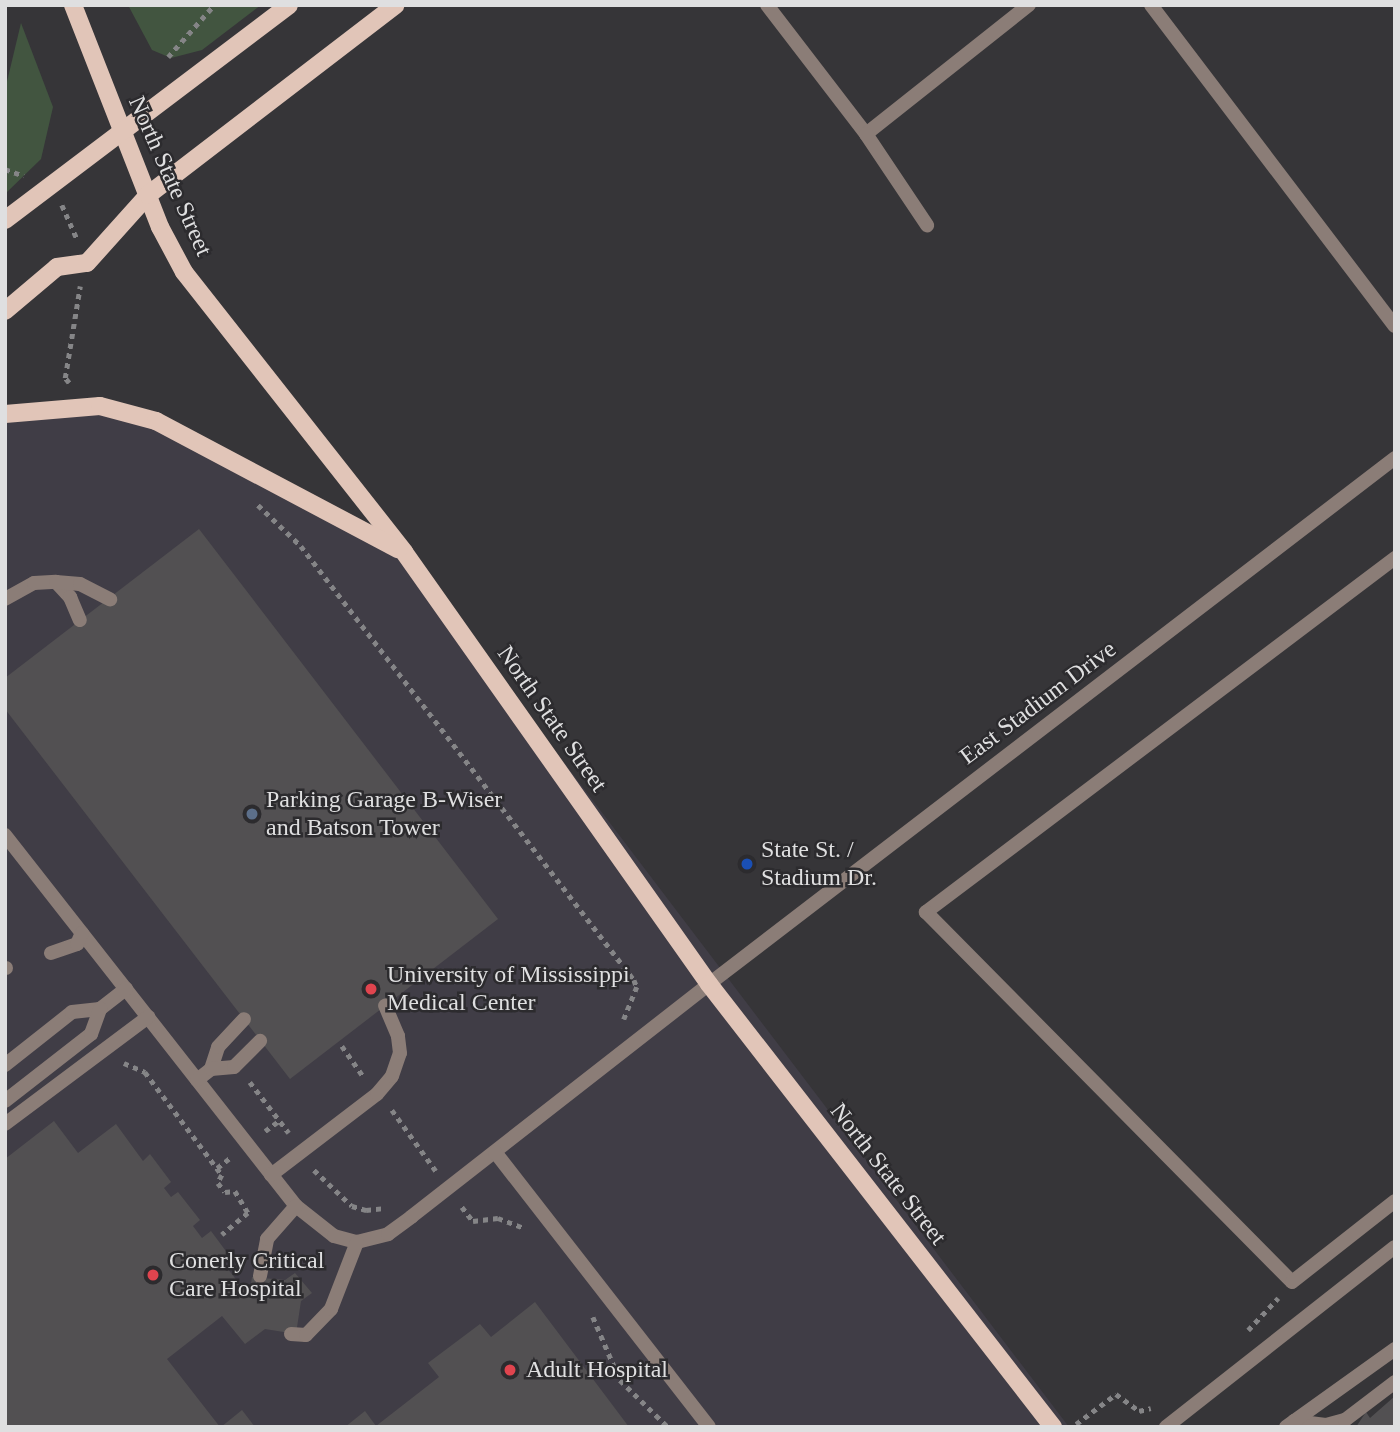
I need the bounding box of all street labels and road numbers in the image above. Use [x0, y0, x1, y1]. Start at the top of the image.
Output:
street label: North State Street [122, 92, 218, 260]
street label: East Stadium Drive [954, 635, 1122, 771]
street label: North State Street [491, 640, 613, 798]
street label: North State Street [824, 1097, 952, 1251]

